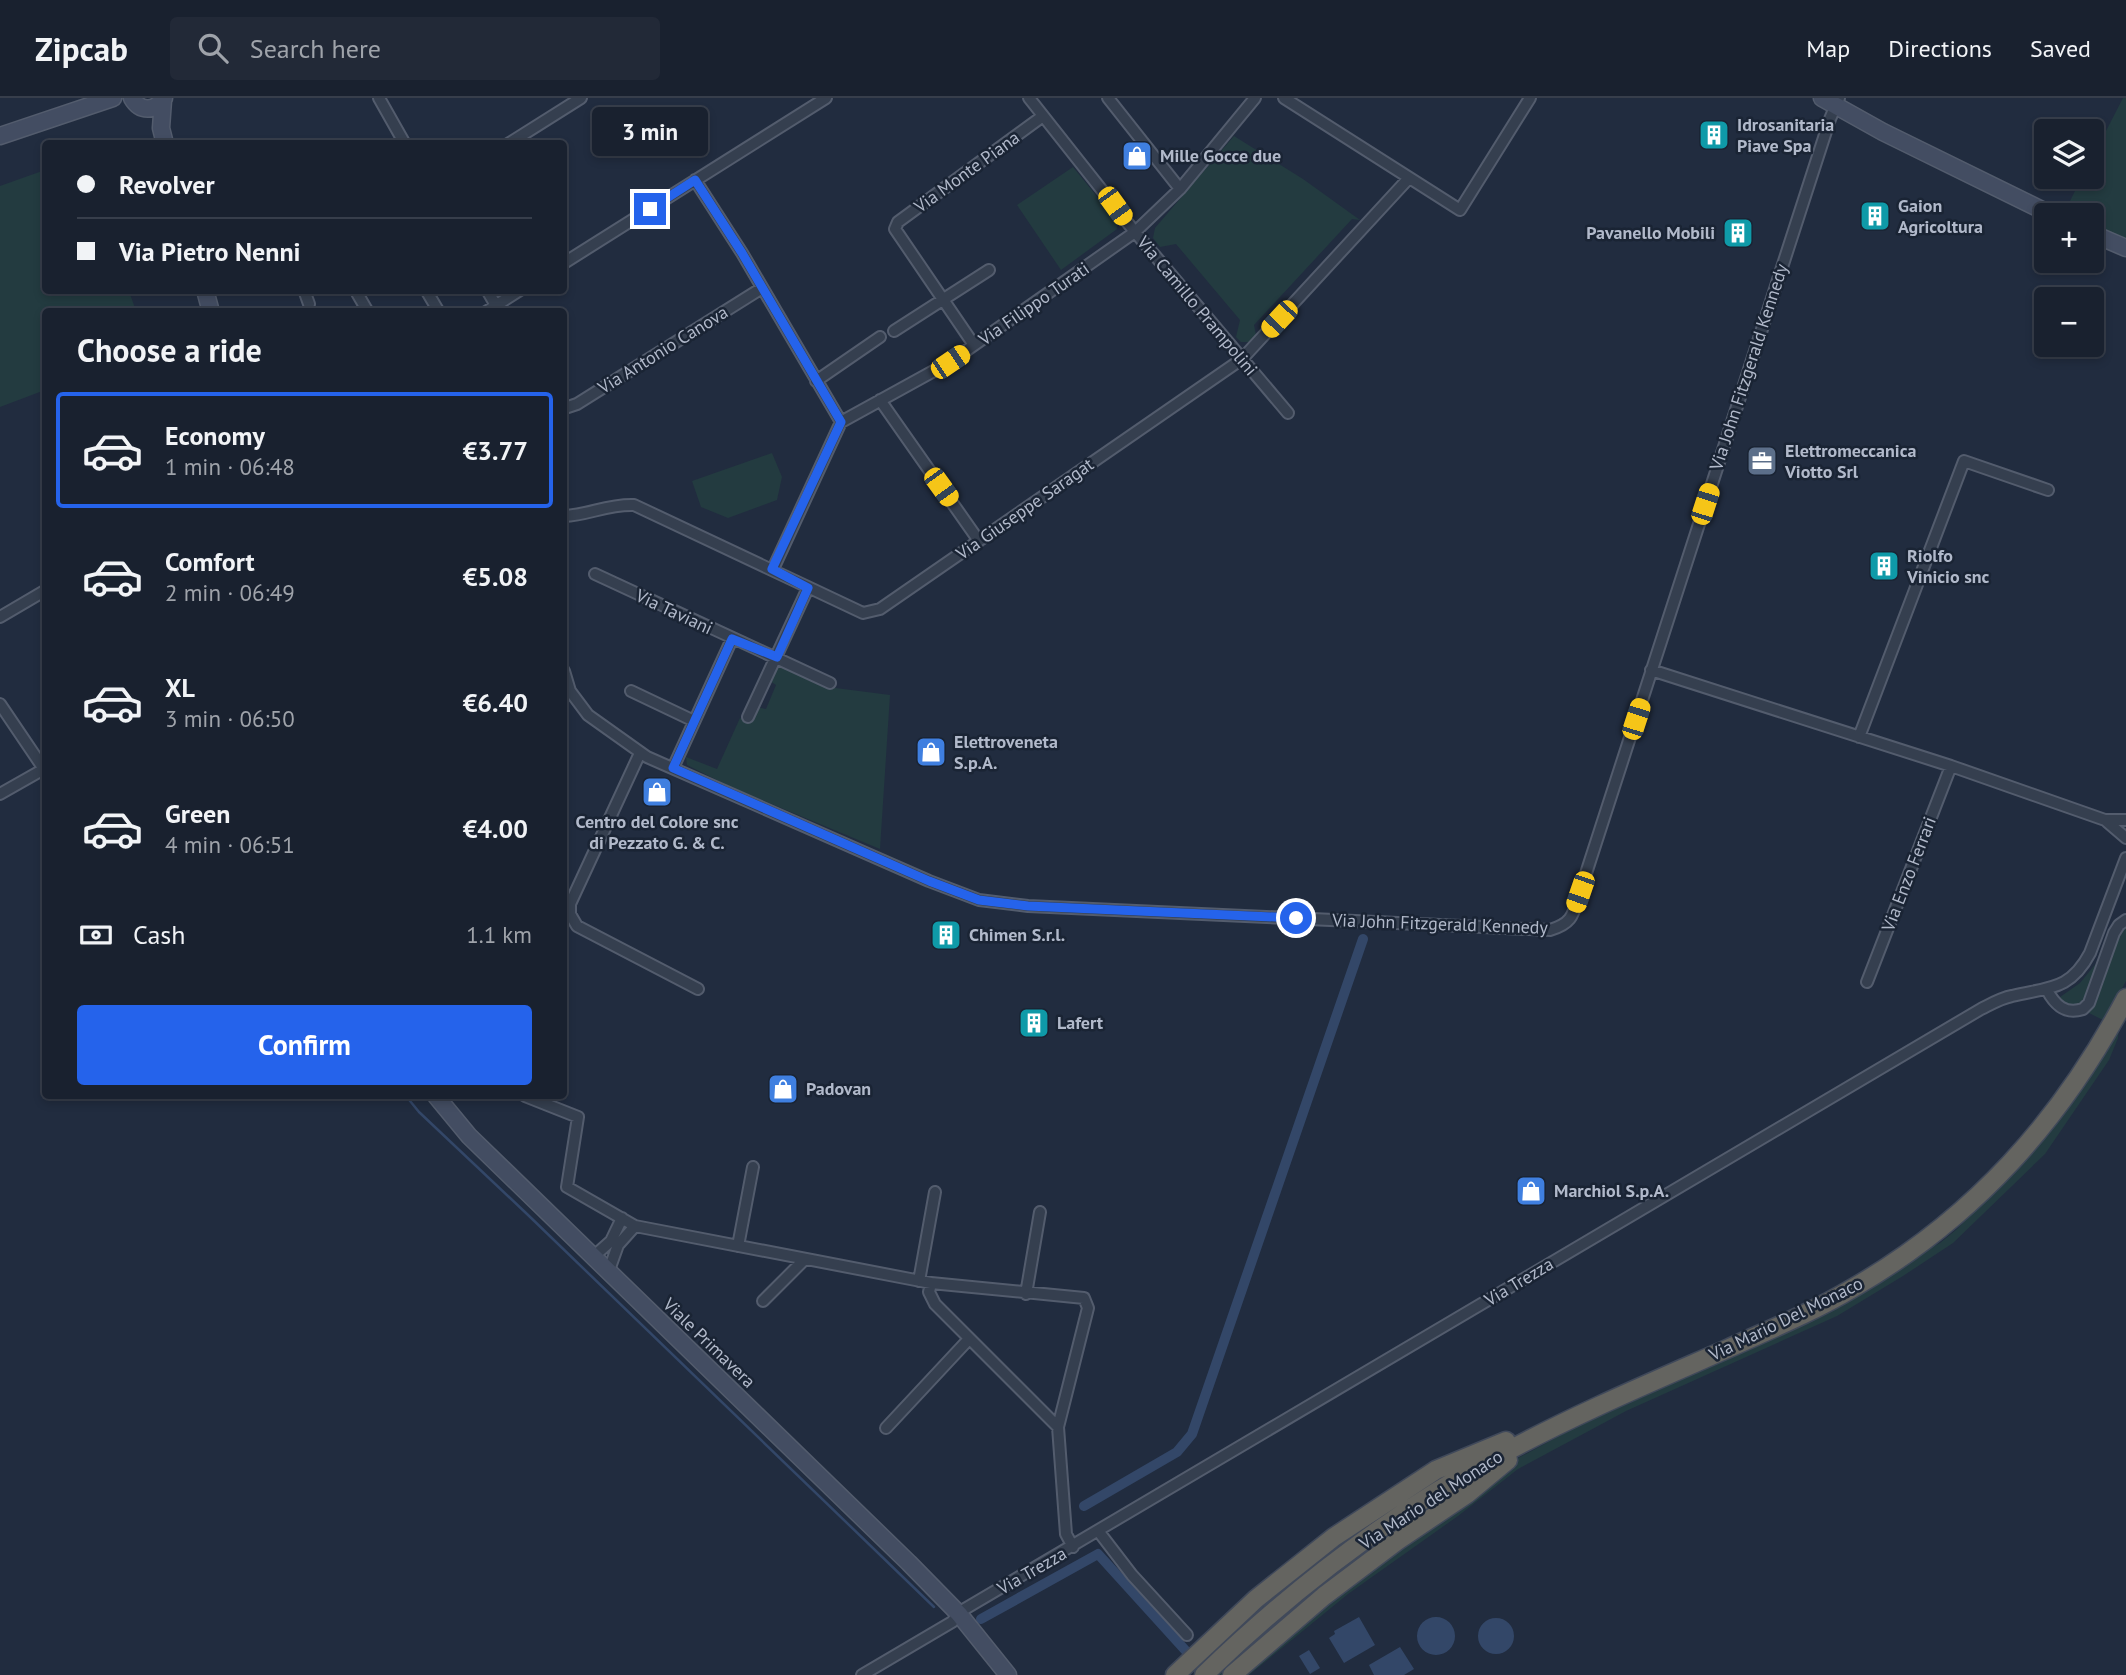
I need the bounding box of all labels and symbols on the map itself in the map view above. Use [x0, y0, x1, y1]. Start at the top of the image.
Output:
callout: 3 min [592, 108, 708, 156]
place label: Idrosanitaria Piave Spa [1737, 113, 1834, 157]
building icon: Idrosanitaria Piave Spa [1697, 118, 1731, 152]
street label: Via Monte Piana [909, 126, 1024, 218]
shop icon: Mille Gocce due [1120, 139, 1154, 173]
place label: Mille Gocce due [1160, 144, 1281, 167]
car [1095, 183, 1136, 229]
route end [634, 193, 666, 225]
place label: Gaion Agricoltura [1898, 194, 1983, 238]
building icon: Gaion Agricoltura [1858, 199, 1892, 233]
building icon: Pavanello Mobili [1721, 216, 1755, 250]
place label: Pavanello Mobili [1586, 221, 1715, 244]
street label: Via Camillo Prampolini [1132, 230, 1263, 380]
street label: Via Filippo Turati [973, 257, 1094, 351]
street label: Via John Fitzgerald Kennedy [1704, 260, 1793, 474]
car [1257, 296, 1302, 342]
street label: Via Antonio Canova [593, 300, 732, 399]
car [927, 342, 974, 382]
place label: Elettromeccanica Viotto Srl [1784, 439, 1916, 483]
office icon: Elettromeccanica Viotto Srl [1745, 444, 1779, 478]
street label: Via Giuseppe Saragat [951, 453, 1098, 565]
car [921, 464, 962, 510]
car [1689, 481, 1722, 527]
place label: Riolfo Vinicio snc [1906, 544, 1990, 588]
building icon: Riolfo Vinicio snc [1867, 549, 1901, 583]
street label: Via Taviani [631, 583, 716, 639]
car [1620, 696, 1653, 742]
place label: Elettroveneta S.p.A. [954, 730, 1058, 774]
shop icon: Elettroveneta S.p.A. [914, 735, 948, 769]
shop icon: Centro del Colore snc di Pezzato G. & C. [640, 775, 674, 809]
place label: Centro del Colore snc di Pezzato G. & C. [576, 810, 739, 854]
street label: Via Enzo Ferrari [1876, 813, 1941, 935]
car [1564, 869, 1597, 915]
route start [1280, 902, 1312, 934]
street label: Via John Fitzgerald Kennedy [1331, 908, 1549, 939]
building icon: Chimen S.r.l. [929, 918, 963, 952]
place label: Chimen S.r.l. [969, 923, 1065, 946]
building icon: Lafert [1017, 1006, 1051, 1040]
place label: Lafert [1057, 1011, 1104, 1034]
shop icon: Padovan [766, 1072, 800, 1106]
place label: Padovan [806, 1077, 871, 1100]
shop icon: Marchiol S.p.A. [1514, 1174, 1548, 1208]
place label: Marchiol S.p.A. [1554, 1179, 1669, 1202]
street label: Via Trezza [1479, 1252, 1557, 1312]
street label: Via Mario Del Monaco [1704, 1271, 1866, 1366]
street label: Viale Primavera [658, 1292, 760, 1393]
street label: Via Mario del Monaco [1354, 1445, 1507, 1555]
street label: Via Trezza [992, 1542, 1071, 1600]

